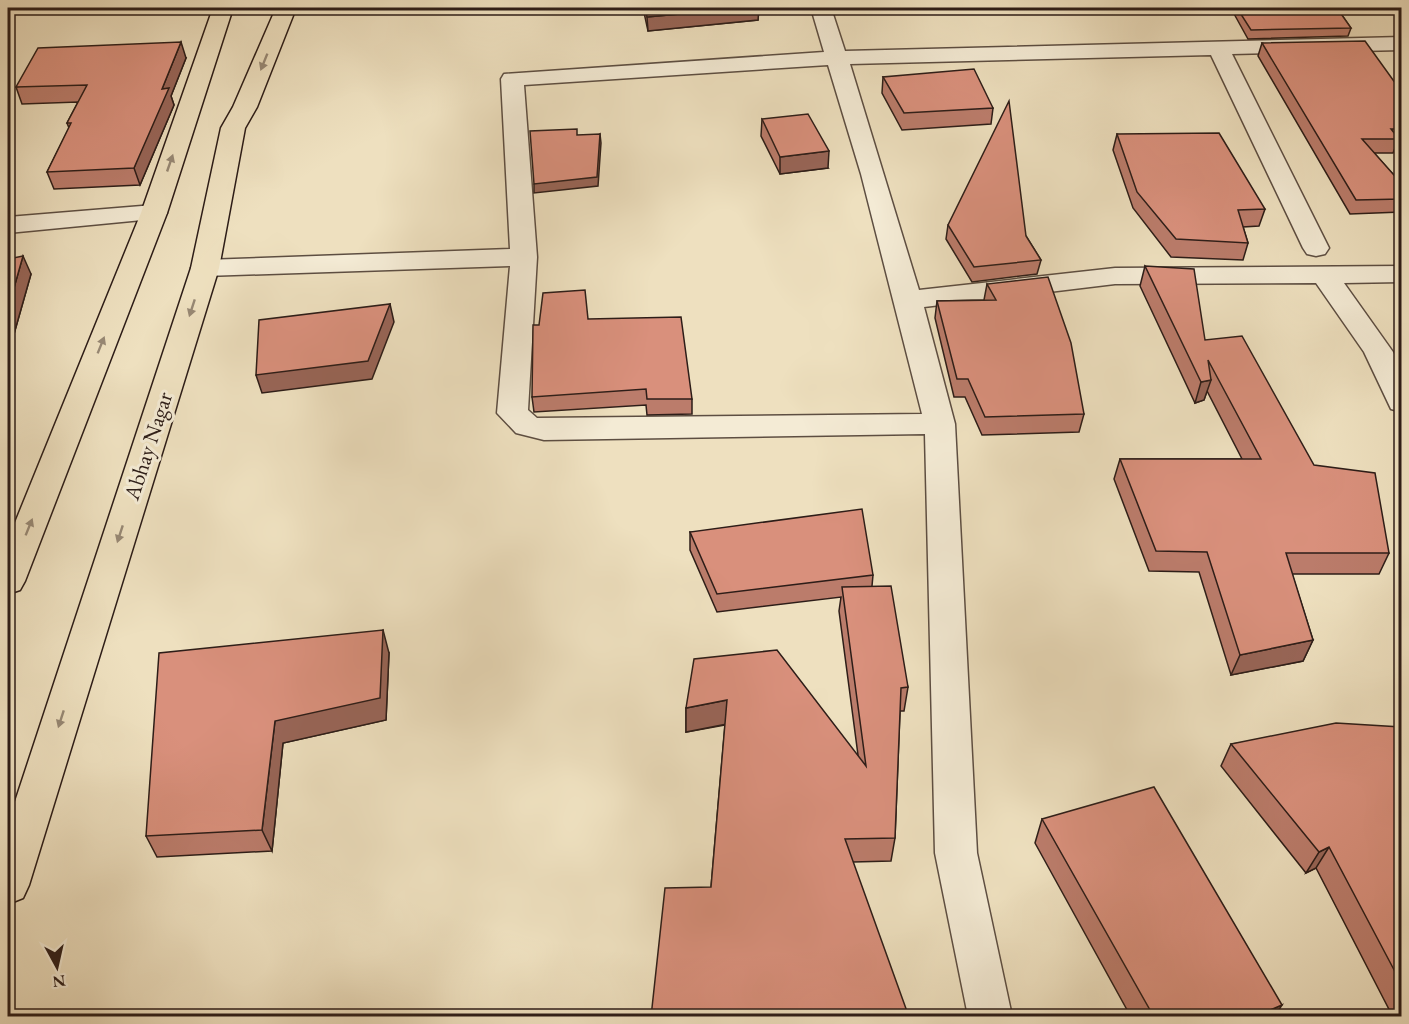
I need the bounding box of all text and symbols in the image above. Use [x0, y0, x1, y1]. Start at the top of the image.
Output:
one-way arrow [259, 53, 269, 71]
one-way arrow [166, 154, 176, 172]
one-way arrow [187, 299, 197, 317]
one-way arrow [96, 336, 106, 354]
street label: Abhay Nagar [117, 388, 179, 505]
one-way arrow [24, 517, 34, 535]
one-way arrow [115, 525, 124, 543]
one-way arrow [55, 710, 65, 728]
north arrow [27, 937, 87, 997]
text: N [51, 970, 67, 993]

